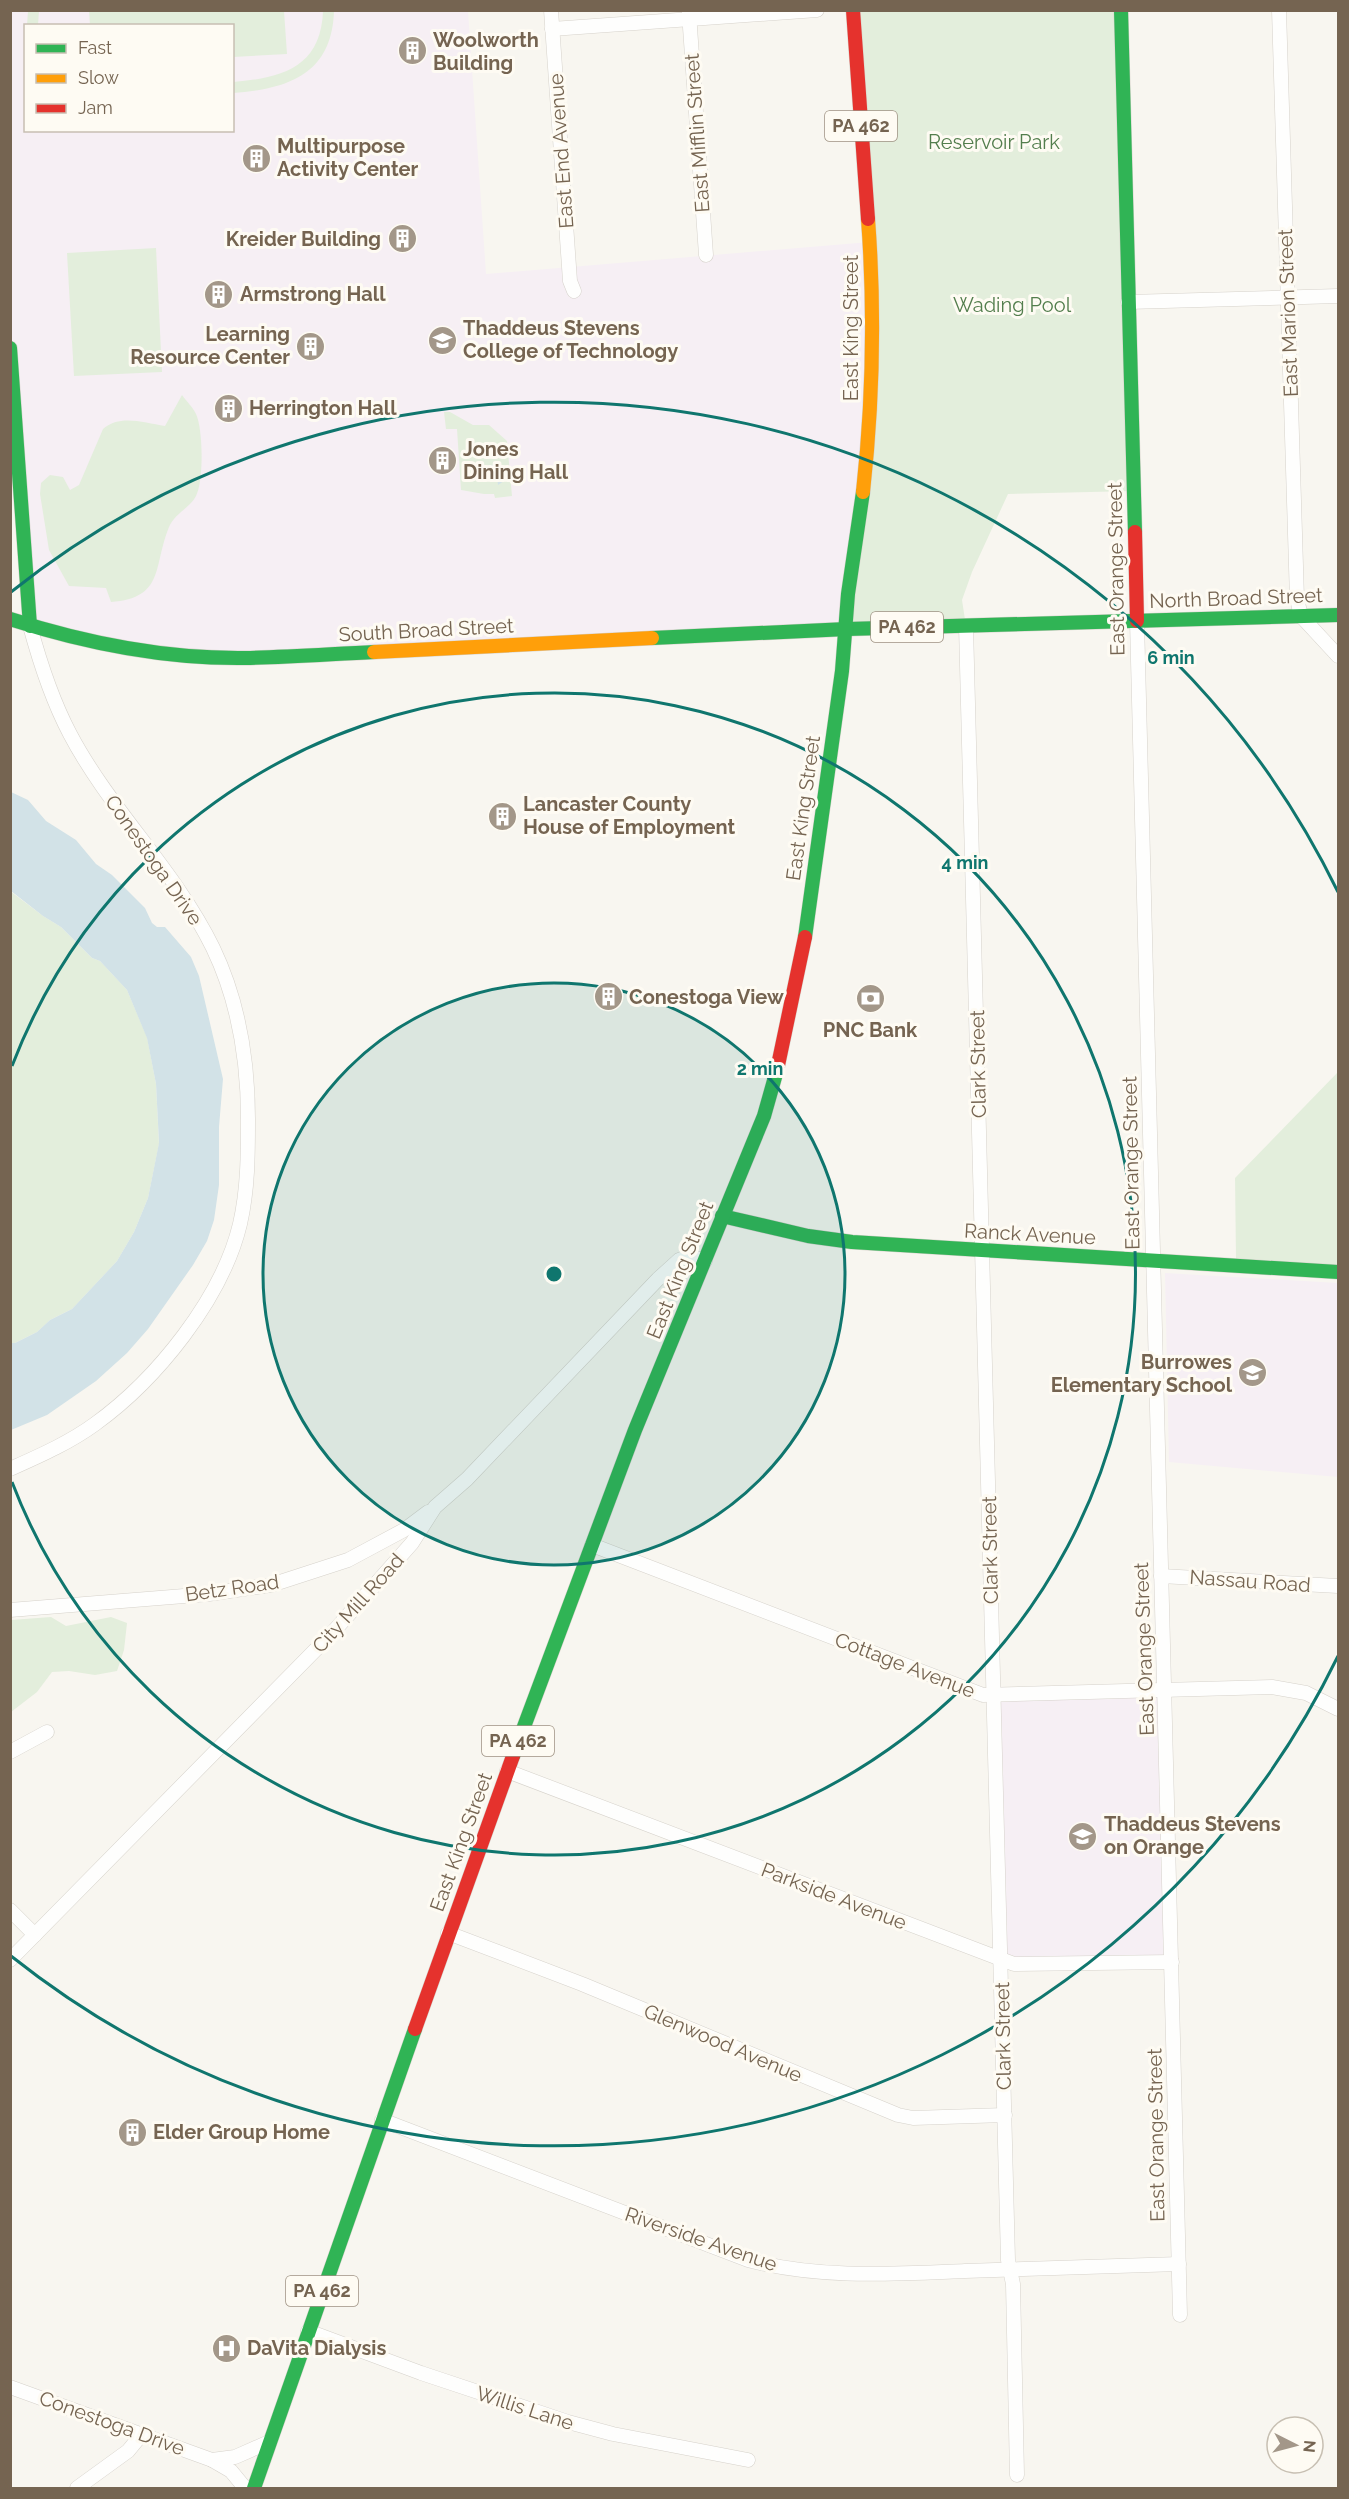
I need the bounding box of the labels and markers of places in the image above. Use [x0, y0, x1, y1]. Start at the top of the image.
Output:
place label: Woolworth Building [433, 28, 539, 75]
building icon: Woolworth Building [396, 35, 428, 67]
place label: Multipurpose Activity Center [277, 134, 418, 181]
building icon: Multipurpose Activity Center [240, 142, 272, 174]
building icon: Kreider Building [386, 223, 418, 255]
place label: Kreider Building [226, 227, 381, 251]
building icon: Armstrong Hall [203, 278, 235, 310]
place label: Armstrong Hall [240, 282, 386, 306]
place label: Thaddeus Stevens College of Technology [463, 316, 678, 363]
place label: Learning Resource Center [130, 322, 290, 369]
school or university icon: Thaddeus Stevens College of Technology [426, 324, 458, 356]
building icon: Learning Resource Center [295, 330, 327, 362]
building icon: Herrington Hall [212, 392, 244, 424]
place label: Herrington Hall [249, 396, 397, 420]
place label: Jones Dining Hall [463, 437, 569, 484]
building icon: Jones Dining Hall [426, 445, 458, 477]
place label: Lancaster County House of Employment [523, 792, 736, 839]
building icon: Lancaster County House of Employment [486, 800, 518, 832]
building icon: Conestoga View [592, 981, 624, 1013]
bank icon: PNC Bank [854, 983, 886, 1015]
place label: Conestoga View [629, 985, 784, 1009]
place label: PNC Bank [823, 1018, 918, 1042]
centre of rings [544, 1264, 564, 1284]
place label: Burrowes Elementary School [1051, 1350, 1233, 1397]
school or university icon: Burrowes Elementary School [1237, 1357, 1269, 1389]
place label: Thaddeus Stevens on Orange [1104, 1812, 1281, 1859]
school or university icon: Thaddeus Stevens on Orange [1067, 1820, 1099, 1852]
building icon: Elder Group Home [116, 2116, 148, 2148]
place label: Elder Group Home [153, 2120, 330, 2144]
hospital icon: DaVita Dialysis [210, 2332, 242, 2364]
place label: DaVita Dialysis [247, 2336, 386, 2360]

